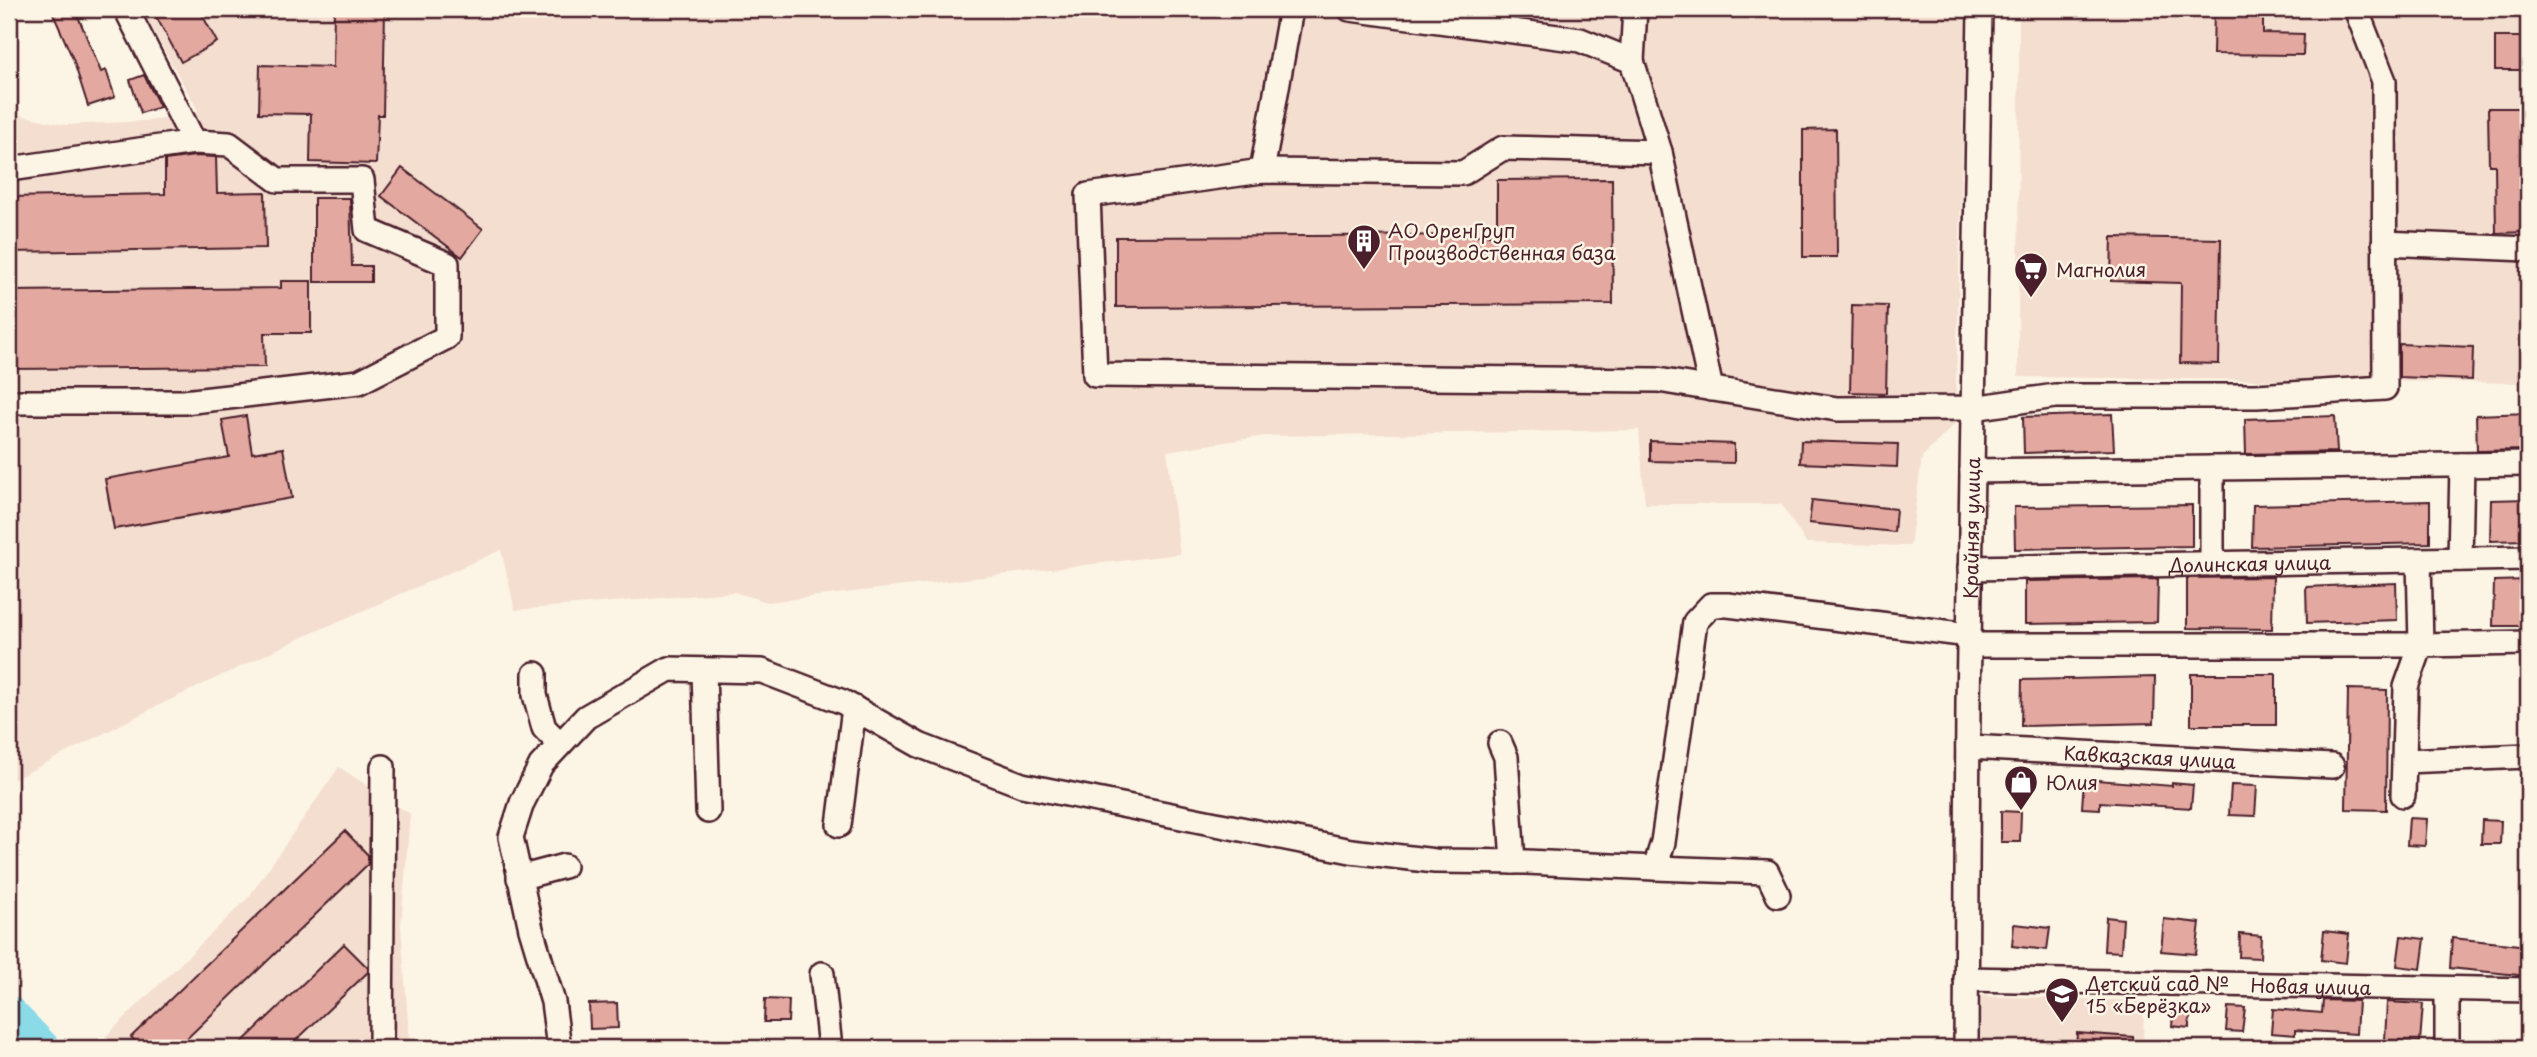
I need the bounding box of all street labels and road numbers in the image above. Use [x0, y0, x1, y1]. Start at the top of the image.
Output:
street label: Крайняя улица [1956, 457, 1986, 599]
street label: Долинская улица [2168, 548, 2331, 578]
street label: Кавказская улица [2063, 738, 2237, 775]
street label: Новая улица [2250, 971, 2372, 1001]

